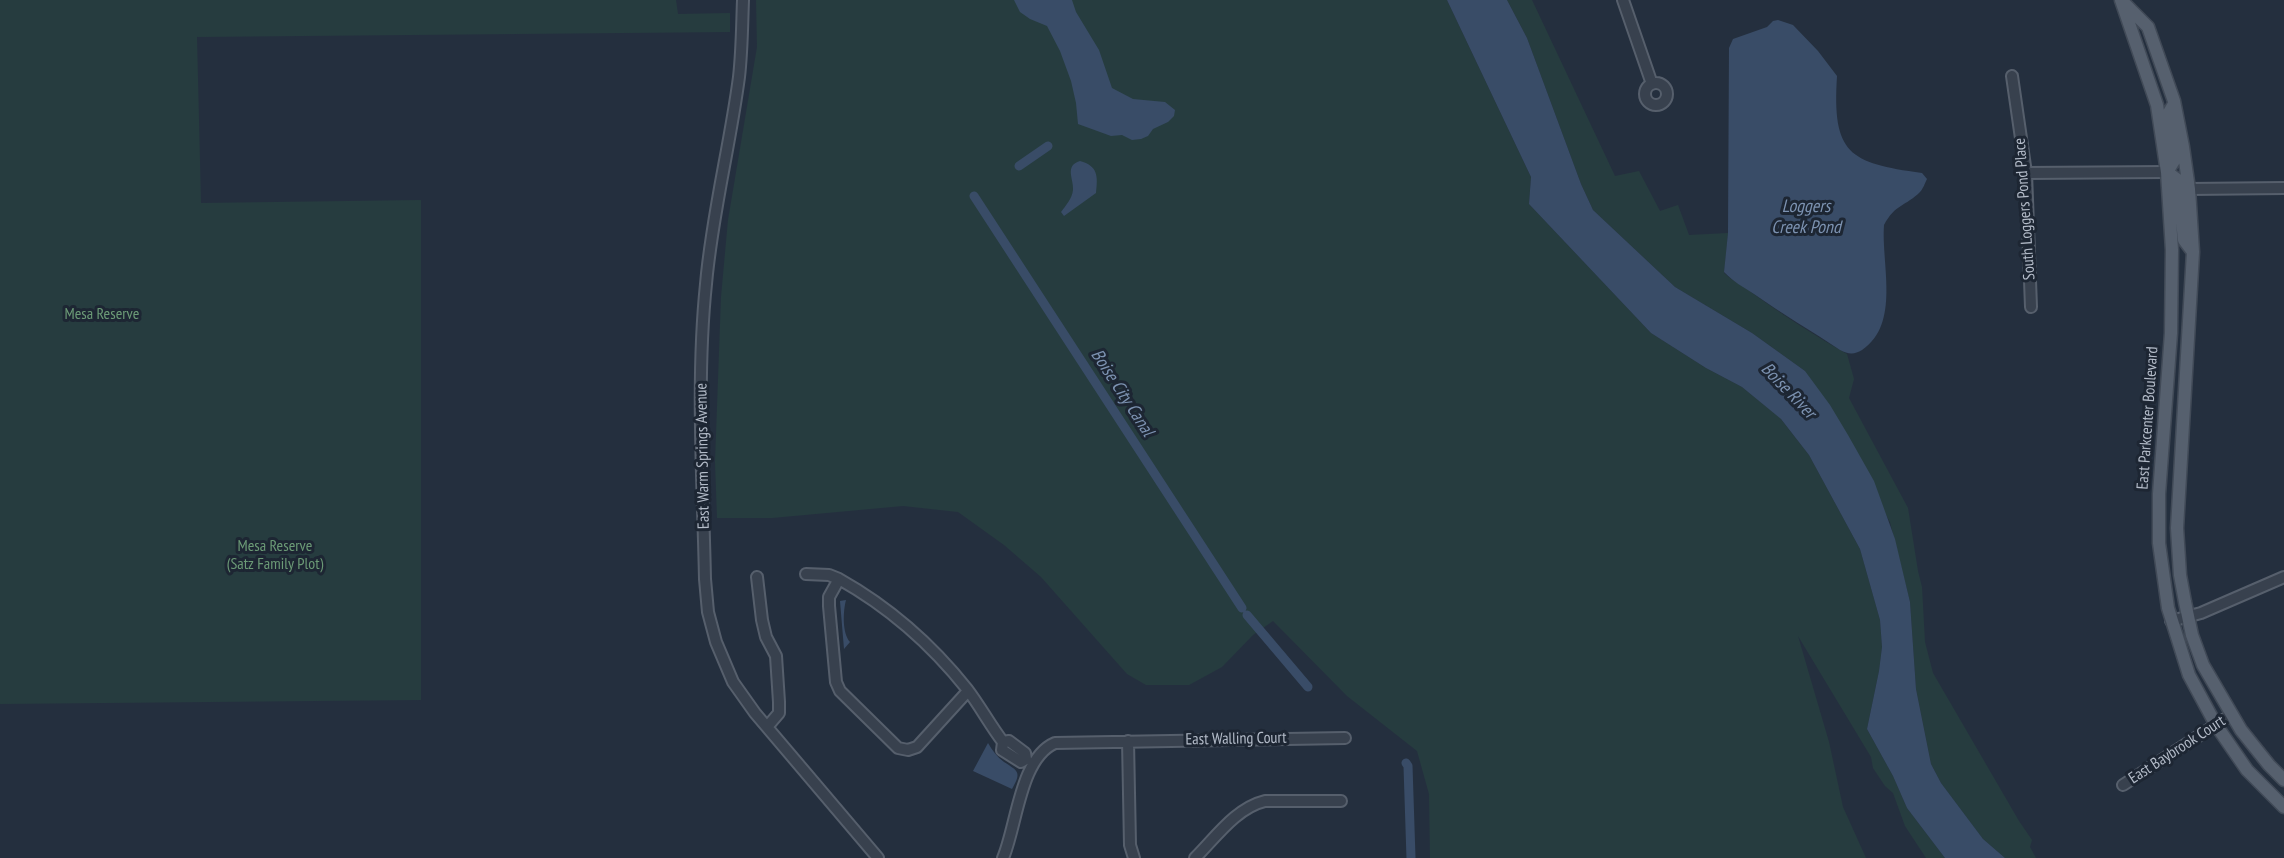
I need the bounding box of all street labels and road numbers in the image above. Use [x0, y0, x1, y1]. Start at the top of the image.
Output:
street label: South Loggers Pond Place [2010, 137, 2040, 281]
street label: East Parkcenter Boulevard [2133, 346, 2163, 490]
street label: East Warm Springs Avenue [692, 383, 714, 529]
street label: East Baybrook Court [2125, 712, 2229, 788]
street label: East Walling Court [1185, 729, 1287, 749]

